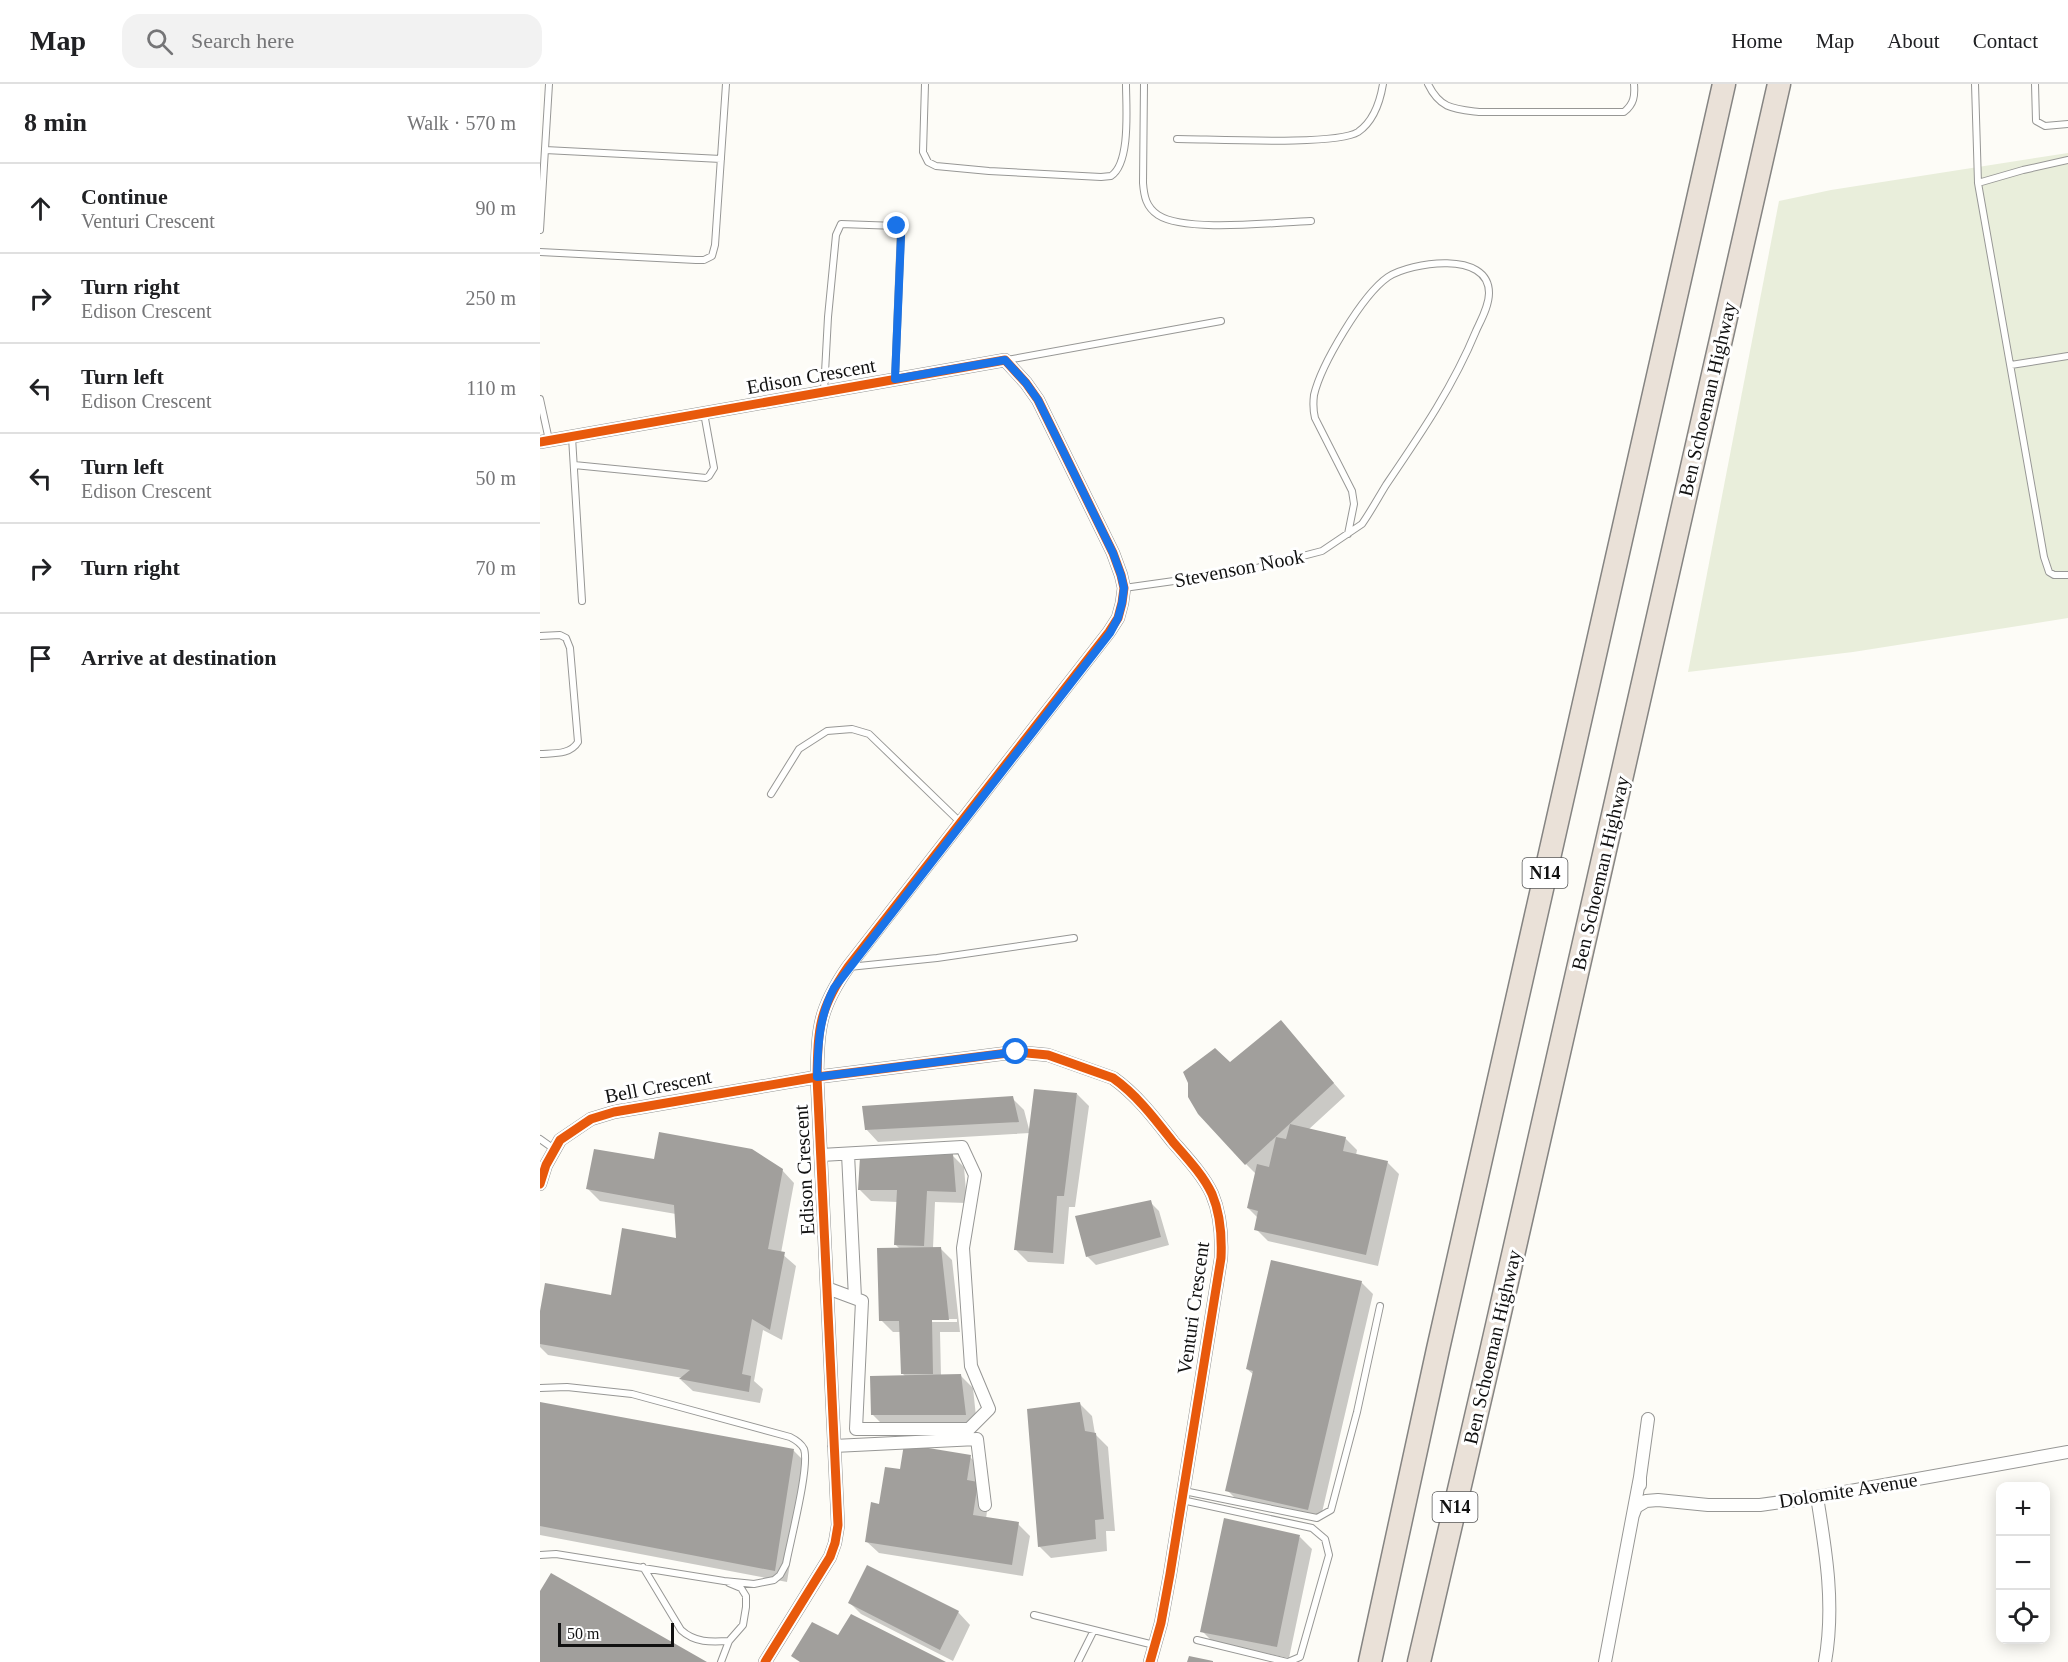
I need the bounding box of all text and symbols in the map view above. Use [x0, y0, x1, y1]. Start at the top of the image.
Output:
search box [122, 14, 542, 68]
text: Map [30, 25, 86, 56]
icon: search [143, 25, 176, 58]
text: Search here [191, 28, 294, 53]
text: Home [1731, 29, 1783, 53]
text: Map [1816, 29, 1854, 53]
text: About [1887, 29, 1940, 53]
text: Contact [1973, 29, 2038, 53]
text: 8 min [24, 108, 87, 137]
text: Walk · 570 m [407, 112, 516, 134]
text: Continue [81, 184, 168, 209]
icon: ahead [24, 192, 57, 225]
text: 90 m [475, 197, 516, 219]
text: Venturi Crescent [81, 210, 215, 232]
route end [883, 212, 909, 238]
text: Turn right [81, 274, 180, 299]
icon: right [24, 282, 57, 315]
text: 250 m [465, 287, 516, 309]
text: Edison Crescent [81, 300, 212, 322]
street label: Ben Schoeman Highway [1674, 300, 1741, 499]
street label: Edison Crescent [745, 354, 878, 398]
text: Turn left [81, 364, 164, 389]
icon: left [24, 372, 57, 405]
text: 110 m [466, 377, 516, 399]
text: Edison Crescent [81, 390, 212, 412]
text: Turn left [81, 454, 164, 479]
icon: left [24, 462, 57, 495]
text: 50 m [475, 467, 516, 489]
text: Edison Crescent [81, 480, 212, 502]
street label: Stevenson Nook [1172, 545, 1306, 591]
icon: right [24, 552, 57, 585]
text: Turn right [81, 555, 180, 580]
text: 70 m [475, 557, 516, 579]
icon: arrive [24, 642, 57, 675]
text: Arrive at destination [81, 645, 277, 670]
street label: Ben Schoeman Highway [1567, 774, 1634, 973]
road number: N14 [1522, 858, 1568, 888]
route start [1002, 1038, 1028, 1064]
street label: Bell Crescent [603, 1065, 714, 1107]
street label: Edison Crescent [790, 1104, 818, 1236]
street label: Venturi Crescent [1173, 1240, 1213, 1376]
street label: Ben Schoeman Highway [1459, 1248, 1526, 1447]
street label: Dolomite Avenue [1777, 1468, 1919, 1512]
map controls [1996, 1482, 2050, 1644]
button: + [1996, 1482, 2050, 1536]
road number: N14 [1432, 1492, 1478, 1522]
button: − [1996, 1536, 2050, 1590]
button: locate [1996, 1590, 2050, 1644]
scale bar [558, 1620, 674, 1648]
text: 50 m [567, 1625, 599, 1642]

